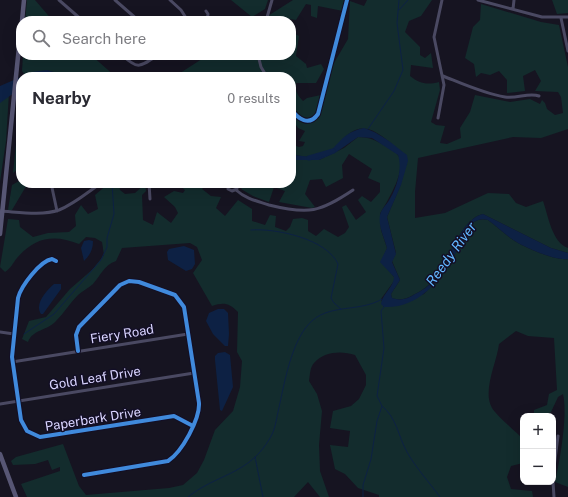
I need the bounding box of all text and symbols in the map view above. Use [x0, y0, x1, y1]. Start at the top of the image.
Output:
search box [16, 16, 296, 60]
icon: search [30, 27, 52, 49]
text: Search here [62, 30, 146, 47]
text: Nearby [32, 88, 91, 108]
text: 0 results [227, 91, 280, 106]
water label: Reedy River [423, 219, 480, 289]
street label: Fiery Road [89, 322, 155, 346]
street label: Gold Leaf Drive [48, 363, 142, 393]
street label: Paperbark Drive [44, 404, 142, 434]
map controls [520, 413, 556, 485]
button: + [520, 413, 556, 449]
button: − [520, 449, 556, 485]

